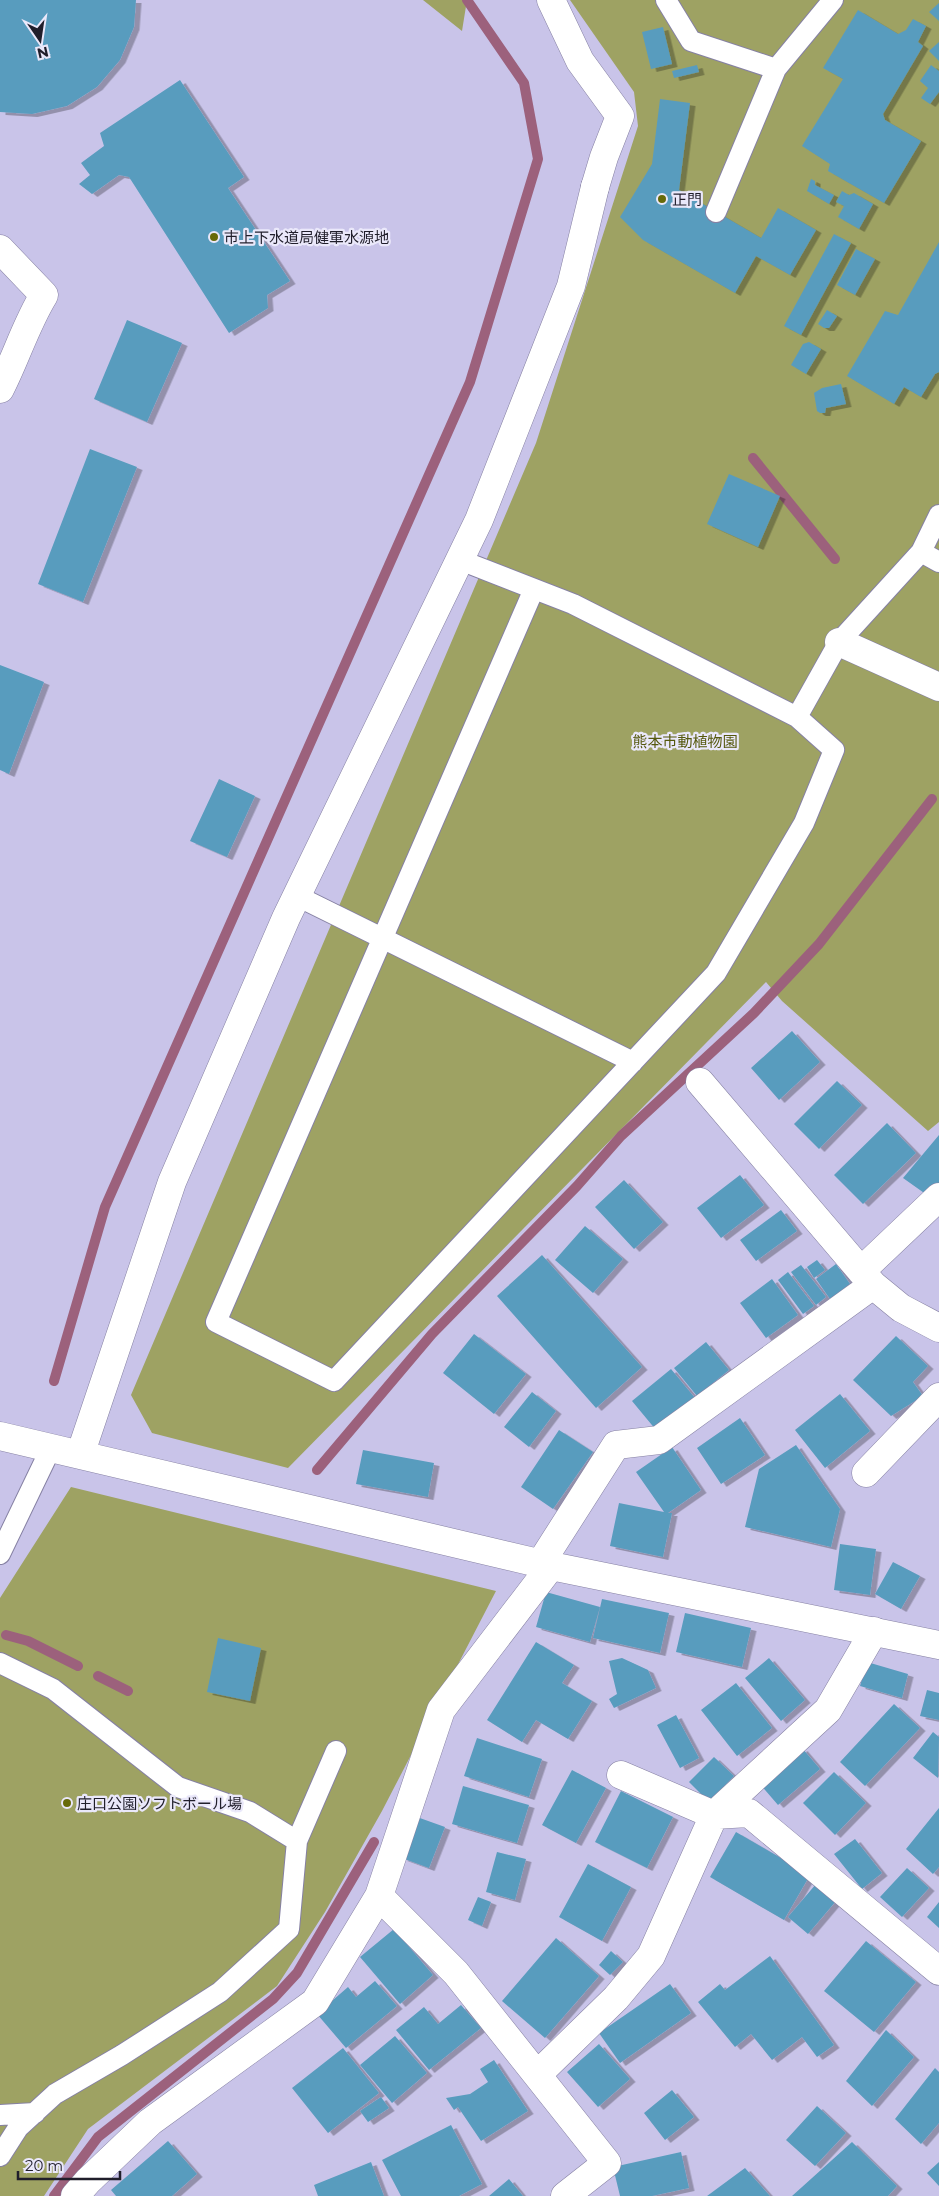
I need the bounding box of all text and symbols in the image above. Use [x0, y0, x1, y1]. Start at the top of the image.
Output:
north arrow [15, 15, 65, 65]
text: N [35, 43, 50, 63]
place label: 正門 [672, 190, 702, 209]
marker: 正門 [656, 193, 668, 205]
place label: 市上下水道局健軍水源地 [224, 228, 389, 247]
marker: 市上下水道局健軍水源地 [208, 231, 220, 243]
park label: 熊本市動植物園 [632, 732, 738, 751]
place label: 庄口公園ソフトボール場 [77, 1794, 242, 1813]
marker: 庄口公園ソフトボール場 [61, 1797, 73, 1809]
scale bar [18, 2148, 120, 2180]
text: 20 m [25, 2156, 63, 2175]

